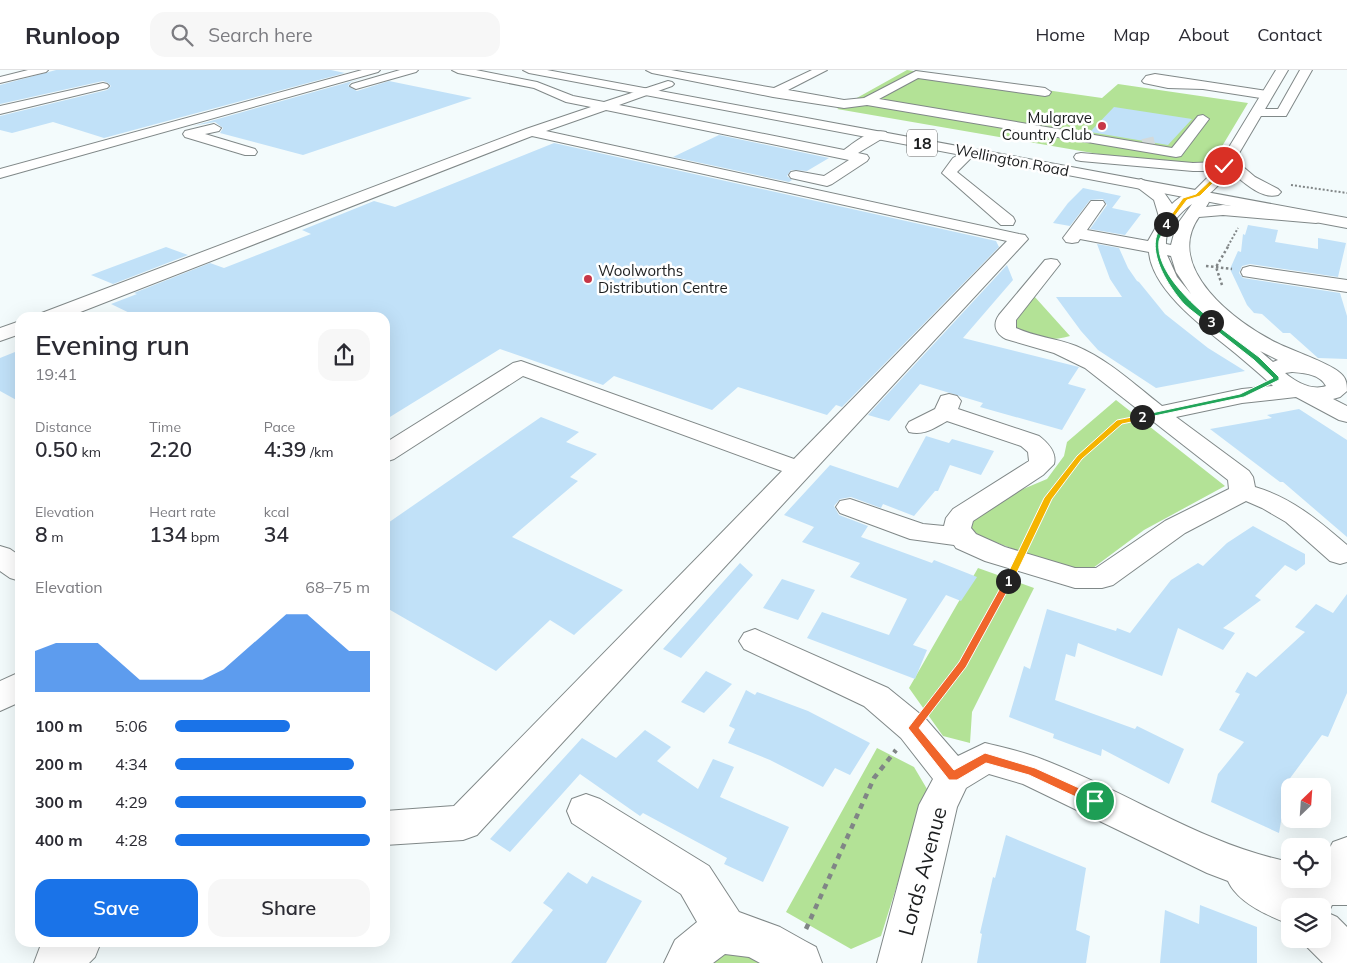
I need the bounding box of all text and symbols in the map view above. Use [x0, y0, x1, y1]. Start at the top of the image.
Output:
search box [150, 12, 500, 57]
text: Runloop [25, 20, 120, 50]
icon: search [168, 21, 196, 49]
text: Search here [208, 23, 313, 47]
text: Home [1035, 23, 1085, 46]
text: Map [1113, 23, 1150, 46]
text: About [1178, 23, 1229, 46]
text: Contact [1257, 23, 1322, 46]
place label: Mulgrave Country Club [1002, 108, 1092, 144]
marker: Mulgrave Country Club [1096, 120, 1108, 132]
road number: 18 [907, 129, 937, 156]
street label: Wellington Road [953, 140, 1071, 180]
pin [1203, 145, 1245, 187]
icon: check [1210, 152, 1238, 180]
pin: 4 [1154, 212, 1178, 236]
text: 4 [1162, 215, 1171, 233]
place label: Woolworths Distribution Centre [598, 261, 728, 297]
marker: Woolworths Distribution Centre [582, 273, 594, 285]
pin: 3 [1198, 310, 1224, 334]
text: 3 [1207, 313, 1216, 331]
text: Evening run [35, 327, 190, 362]
button: share [318, 329, 370, 381]
text: 19:41 [35, 364, 77, 384]
pin: 2 [1130, 404, 1154, 430]
text: 2 [1138, 408, 1147, 426]
text: Distance [35, 418, 92, 436]
text: Time [149, 418, 181, 436]
text: Pace [264, 418, 295, 436]
text: 0.50 [35, 436, 78, 462]
text: 2:20 [149, 436, 192, 462]
text: 4:39 [264, 436, 306, 462]
text: km [78, 443, 101, 461]
text: /km [306, 443, 334, 461]
text: Elevation [35, 503, 94, 521]
text: Heart rate [149, 503, 216, 521]
text: kcal [264, 503, 289, 521]
text: 8 [35, 521, 48, 547]
text: 134 [149, 521, 187, 547]
text: 34 [264, 521, 289, 547]
text: m [48, 528, 64, 546]
text: bpm [187, 528, 220, 546]
pin: 1 [996, 568, 1020, 594]
text: 1 [1004, 572, 1013, 590]
text: Elevation [35, 577, 103, 597]
text: 68–75 m [305, 577, 370, 597]
text: 100 m [35, 716, 83, 736]
text: 5:06 [115, 716, 147, 736]
text: 200 m [35, 754, 83, 774]
text: 4:34 [115, 754, 147, 774]
north arrow [1281, 778, 1331, 828]
map controls [1281, 778, 1331, 948]
pin [1074, 780, 1116, 822]
icon: arrive [1081, 787, 1109, 815]
text: 300 m [35, 792, 83, 812]
text: 4:29 [115, 792, 147, 812]
street label: Lords Avenue [892, 804, 952, 938]
text: 400 m [35, 830, 83, 850]
text: 4:28 [115, 830, 147, 850]
button: locate [1281, 838, 1331, 888]
button: Save [35, 879, 198, 937]
button: Share [208, 879, 370, 937]
button: layers [1281, 898, 1331, 948]

